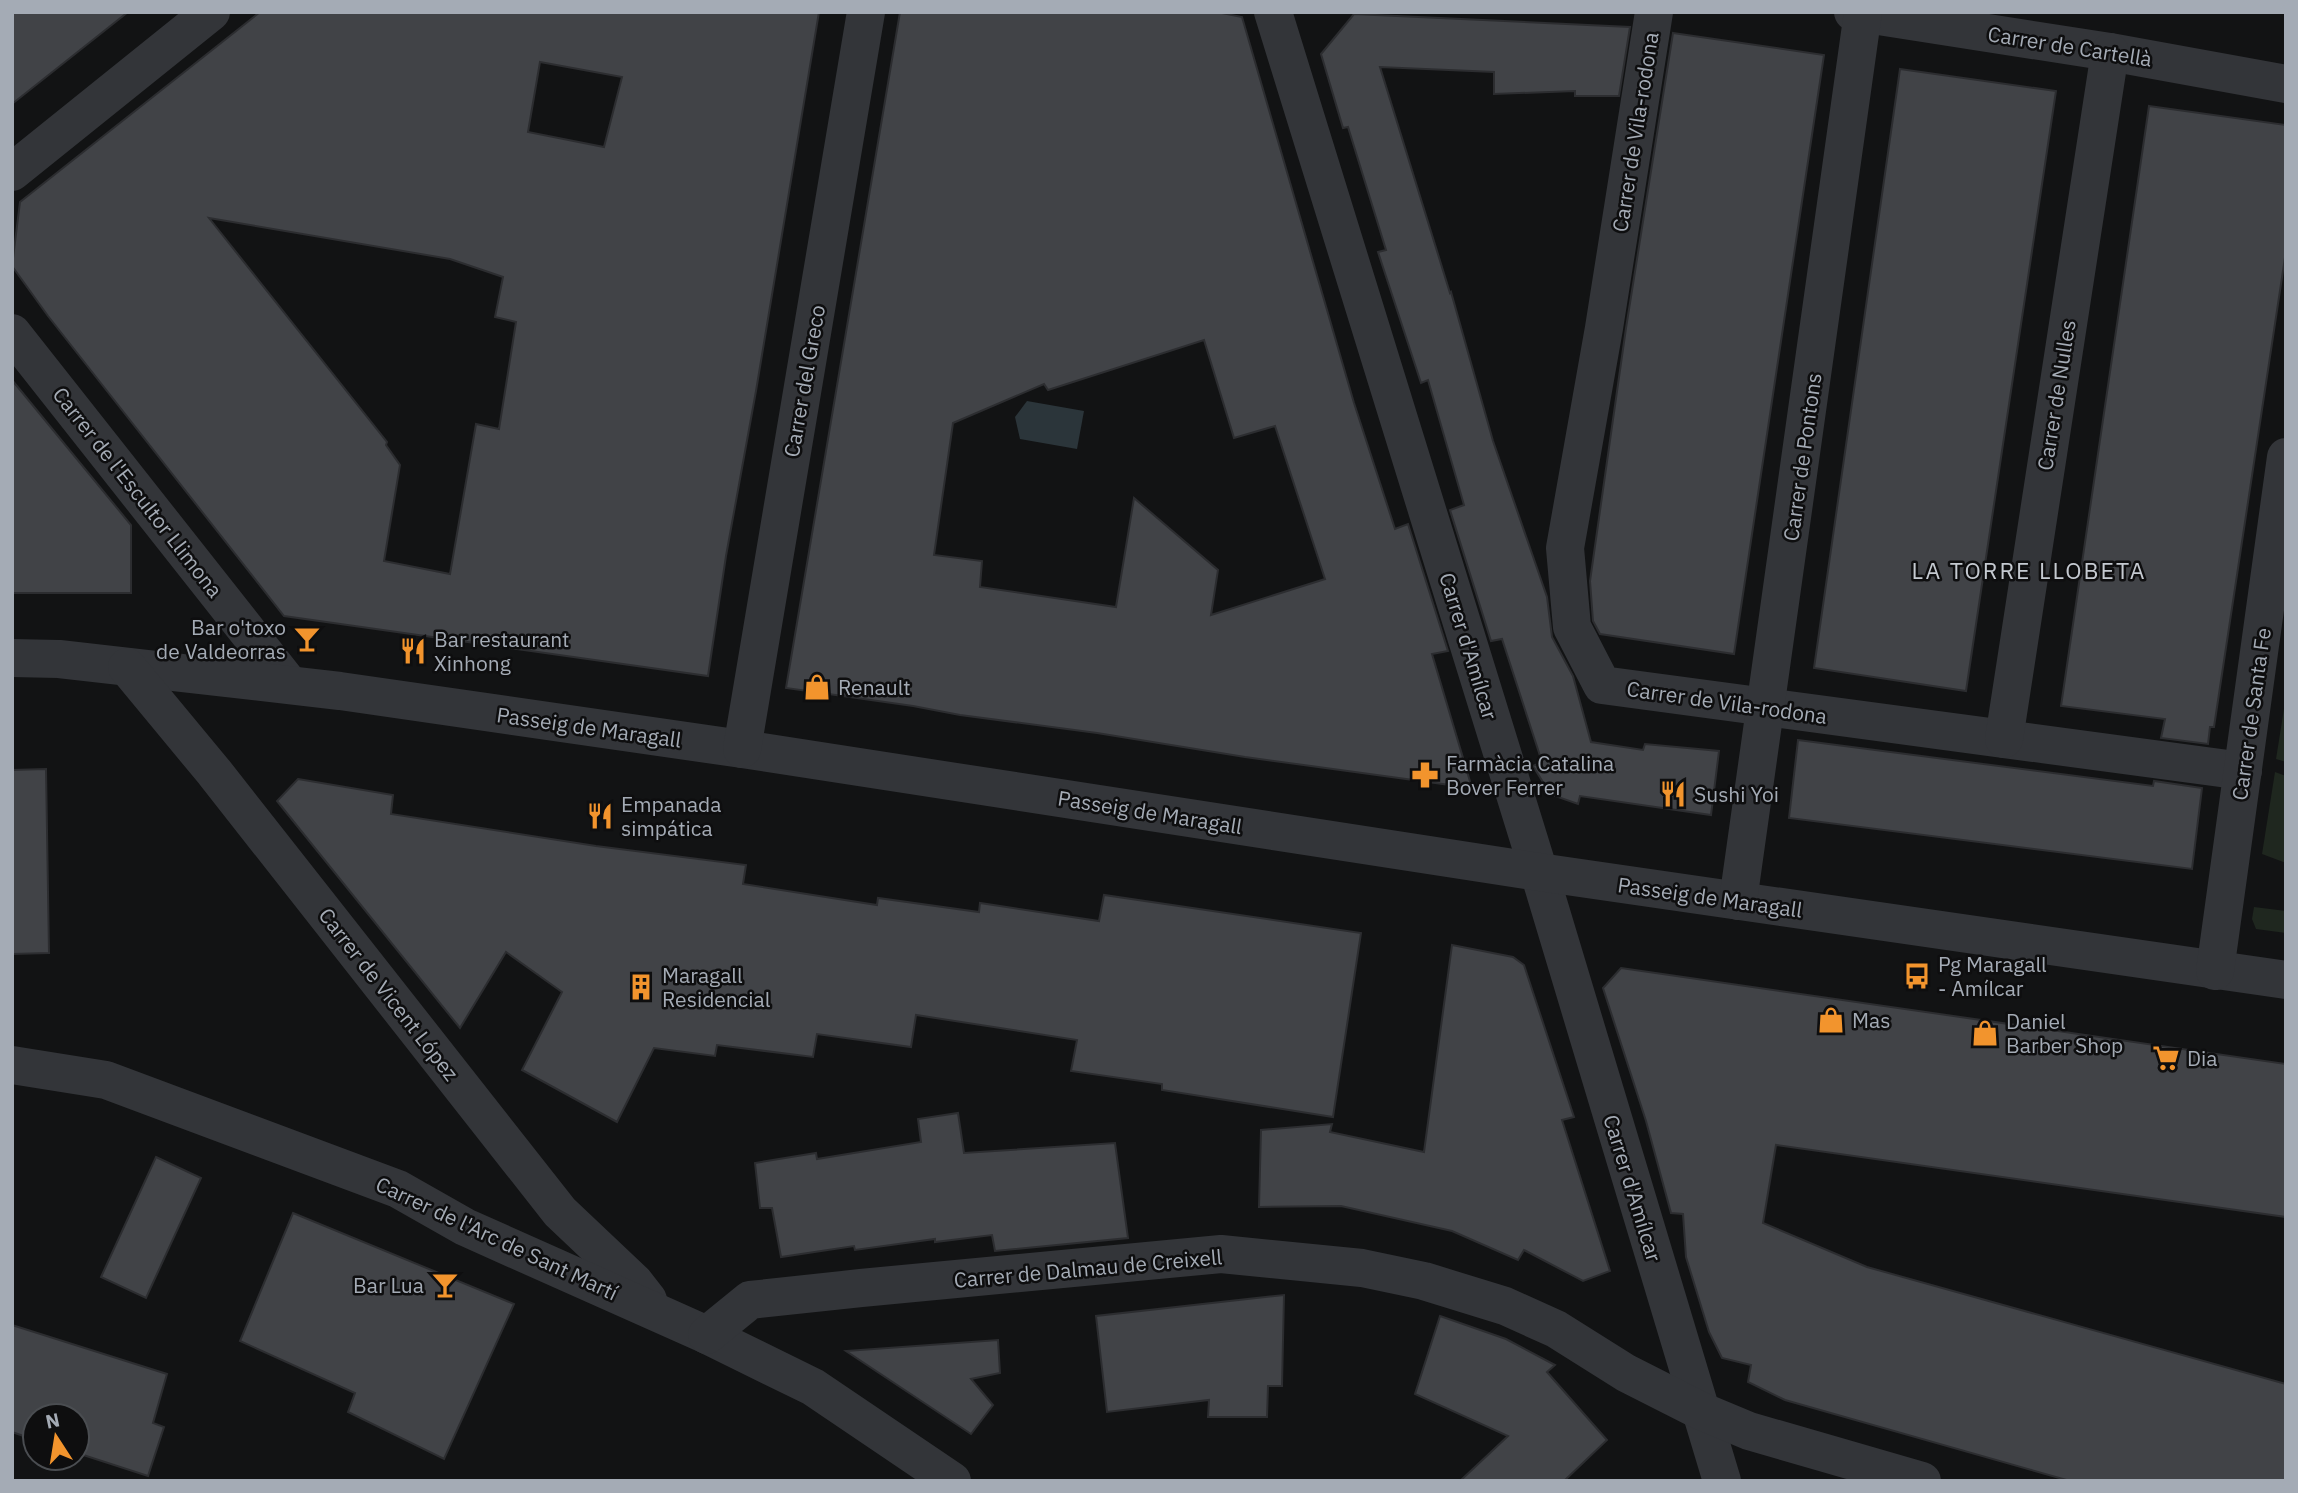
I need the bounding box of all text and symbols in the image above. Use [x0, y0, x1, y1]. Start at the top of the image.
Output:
street label: Carrer de Cartellà [1986, 19, 2154, 73]
street label: Carrer de Vila-rodona [1605, 30, 1665, 234]
street label: Carrer del Greco [777, 303, 831, 459]
street label: Carrer de Nulles [2030, 318, 2082, 472]
street label: Carrer de Pontons [1776, 371, 1828, 543]
street label: Carrer de l'Escultor Llimona [47, 381, 229, 603]
district label: LA TORRE LLOBETA [1912, 555, 2146, 585]
street label: Carrer d'Amílcar [1433, 569, 1505, 723]
place label: Bar o'toxo de Valdeorras [156, 613, 286, 665]
bar icon: Bar o'toxo de Valdeorras [292, 624, 322, 654]
place label: Bar restaurant Xinhong [434, 625, 569, 677]
street label: Carrer de Santa Fe [2225, 626, 2277, 802]
restaurant icon: Bar restaurant Xinhong [398, 636, 428, 666]
shop icon: Renault [802, 672, 832, 702]
place label: Renault [838, 673, 911, 701]
street label: Carrer de Vila-rodona [1625, 674, 1829, 730]
street label: Passeig de Maragall [495, 700, 683, 754]
place label: Farmàcia Catalina Bover Ferrer [1446, 749, 1614, 801]
pharmacy icon: Farmàcia Catalina Bover Ferrer [1410, 760, 1440, 790]
restaurant icon: Sushi Yoi [1658, 779, 1688, 809]
place label: Sushi Yoi [1694, 780, 1779, 808]
street label: Passeig de Maragall [1056, 784, 1244, 840]
place label: Empanada simpática [621, 790, 722, 842]
restaurant icon: Empanada simpática [585, 801, 615, 831]
street label: Passeig de Maragall [1616, 870, 1804, 924]
street label: Carrer de Vicent López [313, 902, 465, 1086]
place label: Pg Maragall - Amílcar [1938, 950, 2047, 1002]
place label: Maragall Residencial [662, 961, 771, 1013]
bus stop icon: Pg Maragall - Amílcar [1902, 961, 1932, 991]
building icon: Maragall Residencial [626, 972, 656, 1002]
shop icon: Mas [1816, 1005, 1846, 1035]
place label: Mas [1852, 1006, 1891, 1034]
place label: Daniel Barber Shop [2006, 1007, 2123, 1059]
shop icon: Daniel Barber Shop [1970, 1018, 2000, 1048]
supermarket icon: Dia [2151, 1043, 2181, 1073]
place label: Dia [2187, 1044, 2218, 1072]
street label: Carrer d'Amílcar [1597, 1111, 1669, 1265]
street label: Carrer de l'Arc de Sant Martí [372, 1170, 622, 1306]
street label: Carrer de Dalmau de Creixell [953, 1242, 1224, 1294]
bar icon: Bar Lua [430, 1270, 460, 1300]
place label: Bar Lua [353, 1271, 424, 1299]
north arrow [21, 1402, 91, 1472]
text: N [43, 1407, 62, 1434]

